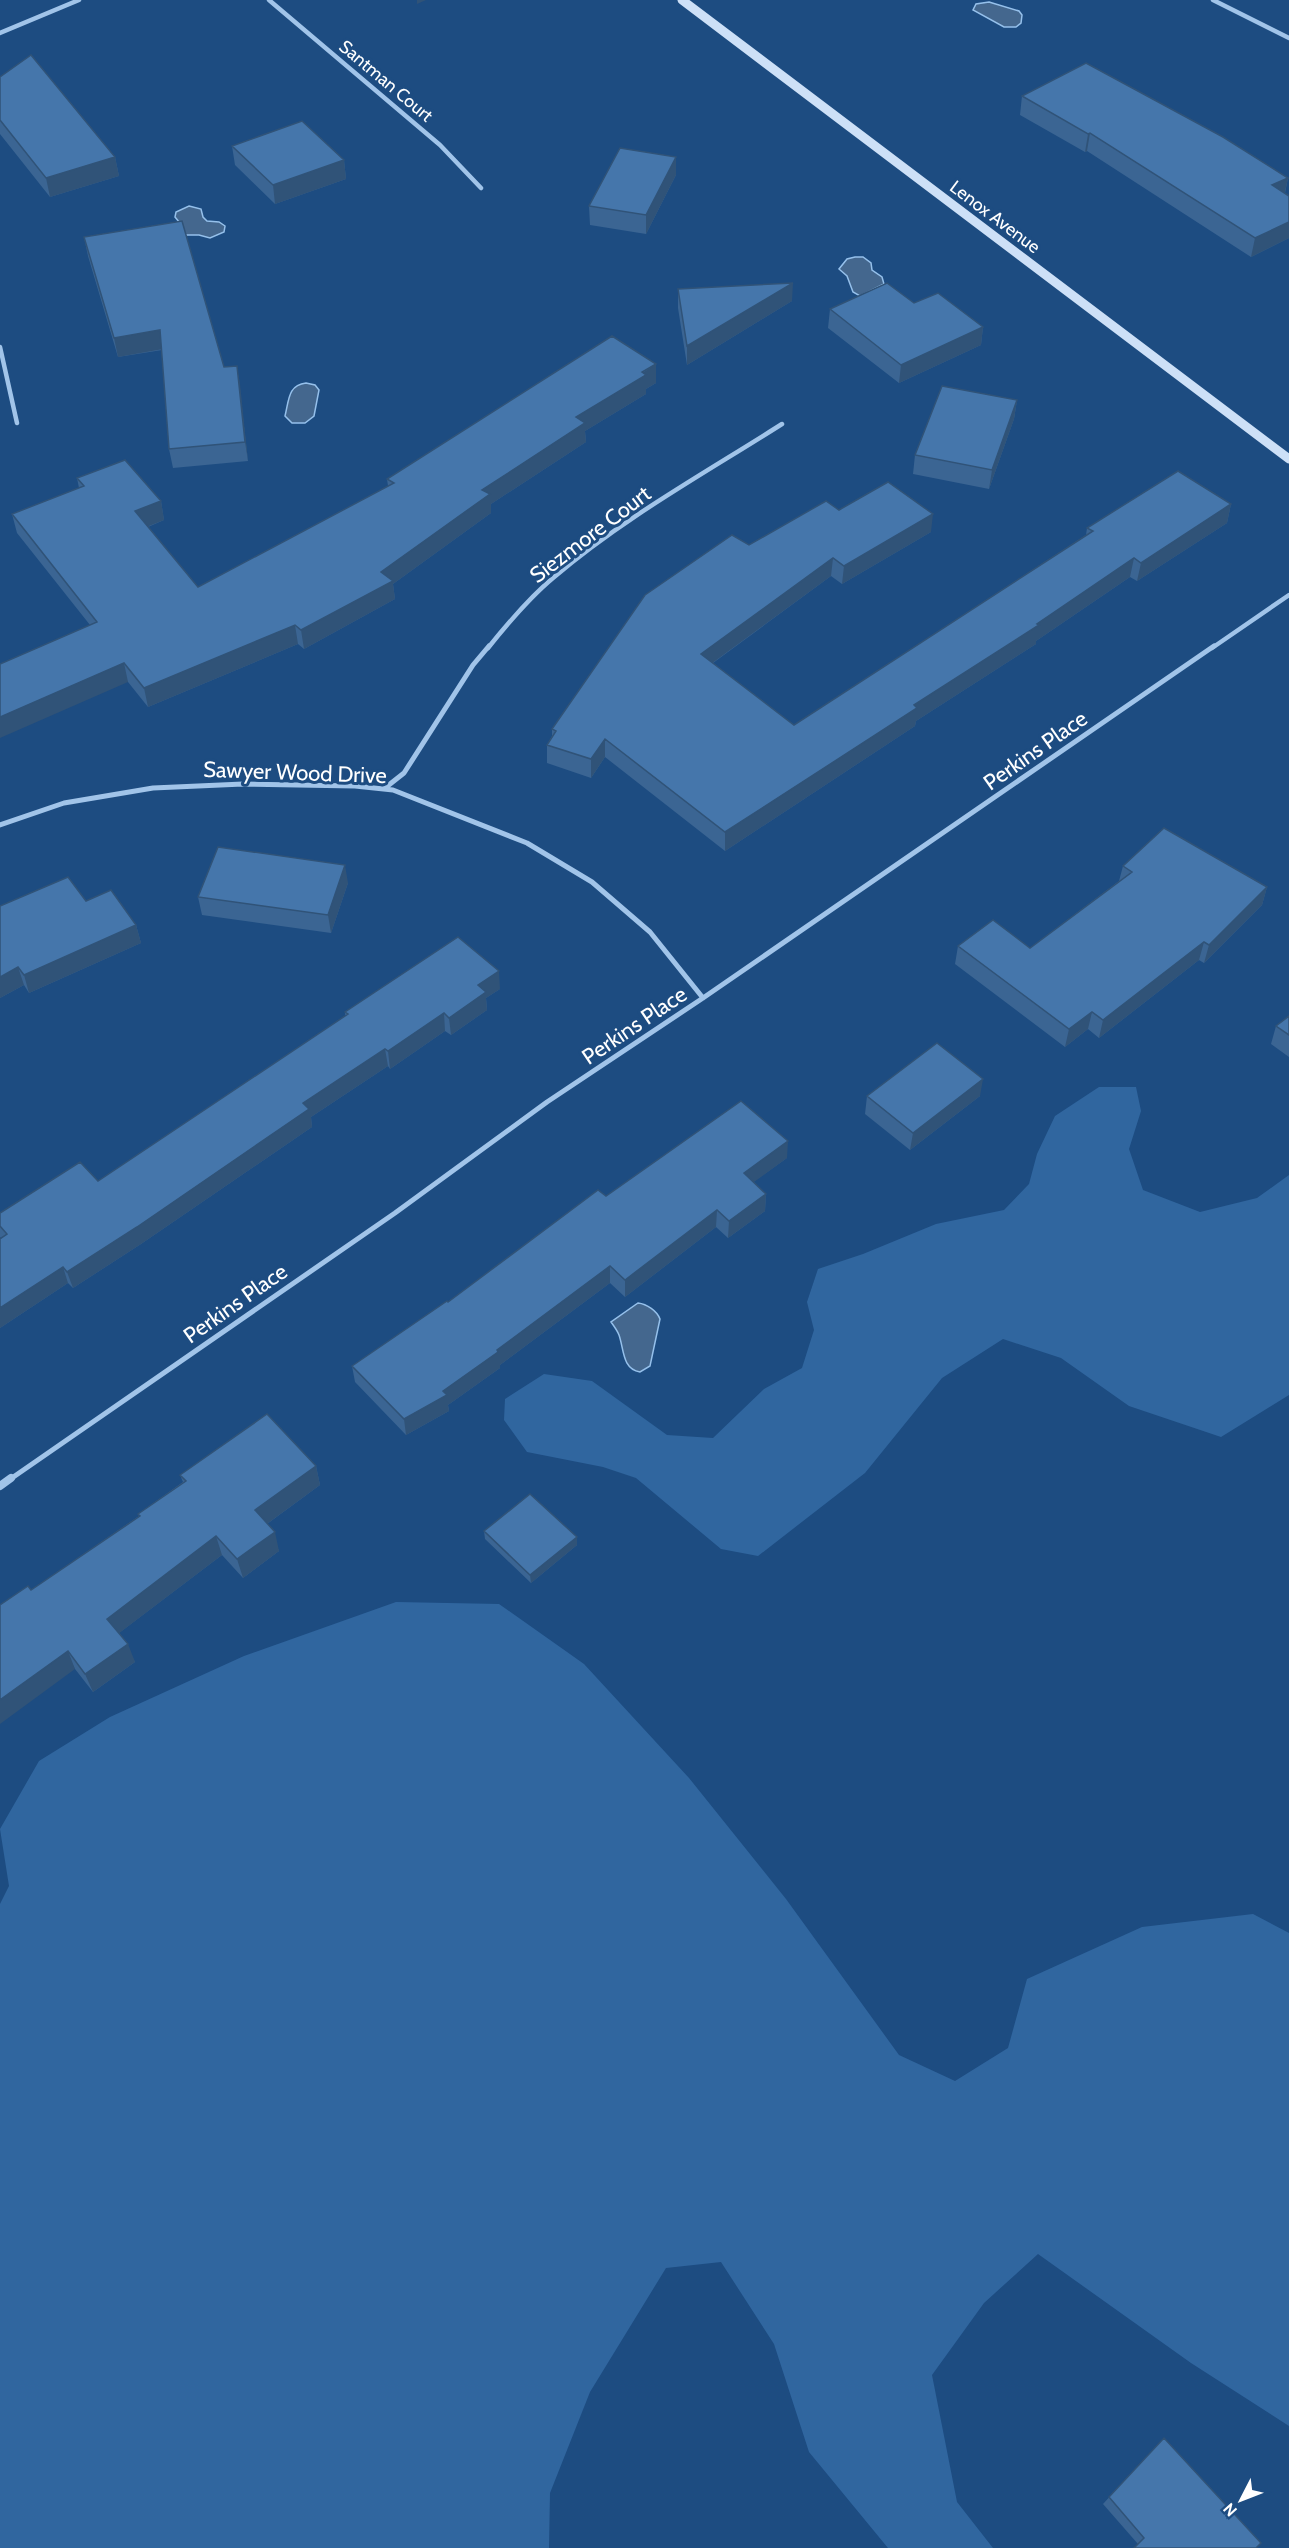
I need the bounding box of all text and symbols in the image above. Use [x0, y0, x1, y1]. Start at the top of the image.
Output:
street label: Santman Court [335, 35, 437, 127]
street label: Lenox Avenue [946, 176, 1044, 258]
street label: Siezmore Court [524, 480, 657, 589]
street label: Perkins Place [978, 705, 1092, 796]
street label: Sawyer Wood Drive [203, 756, 387, 789]
street label: Perkins Place [577, 980, 692, 1070]
street label: Perkins Place [178, 1258, 292, 1349]
north arrow [1211, 2470, 1271, 2530]
text: N [1219, 2499, 1241, 2520]

